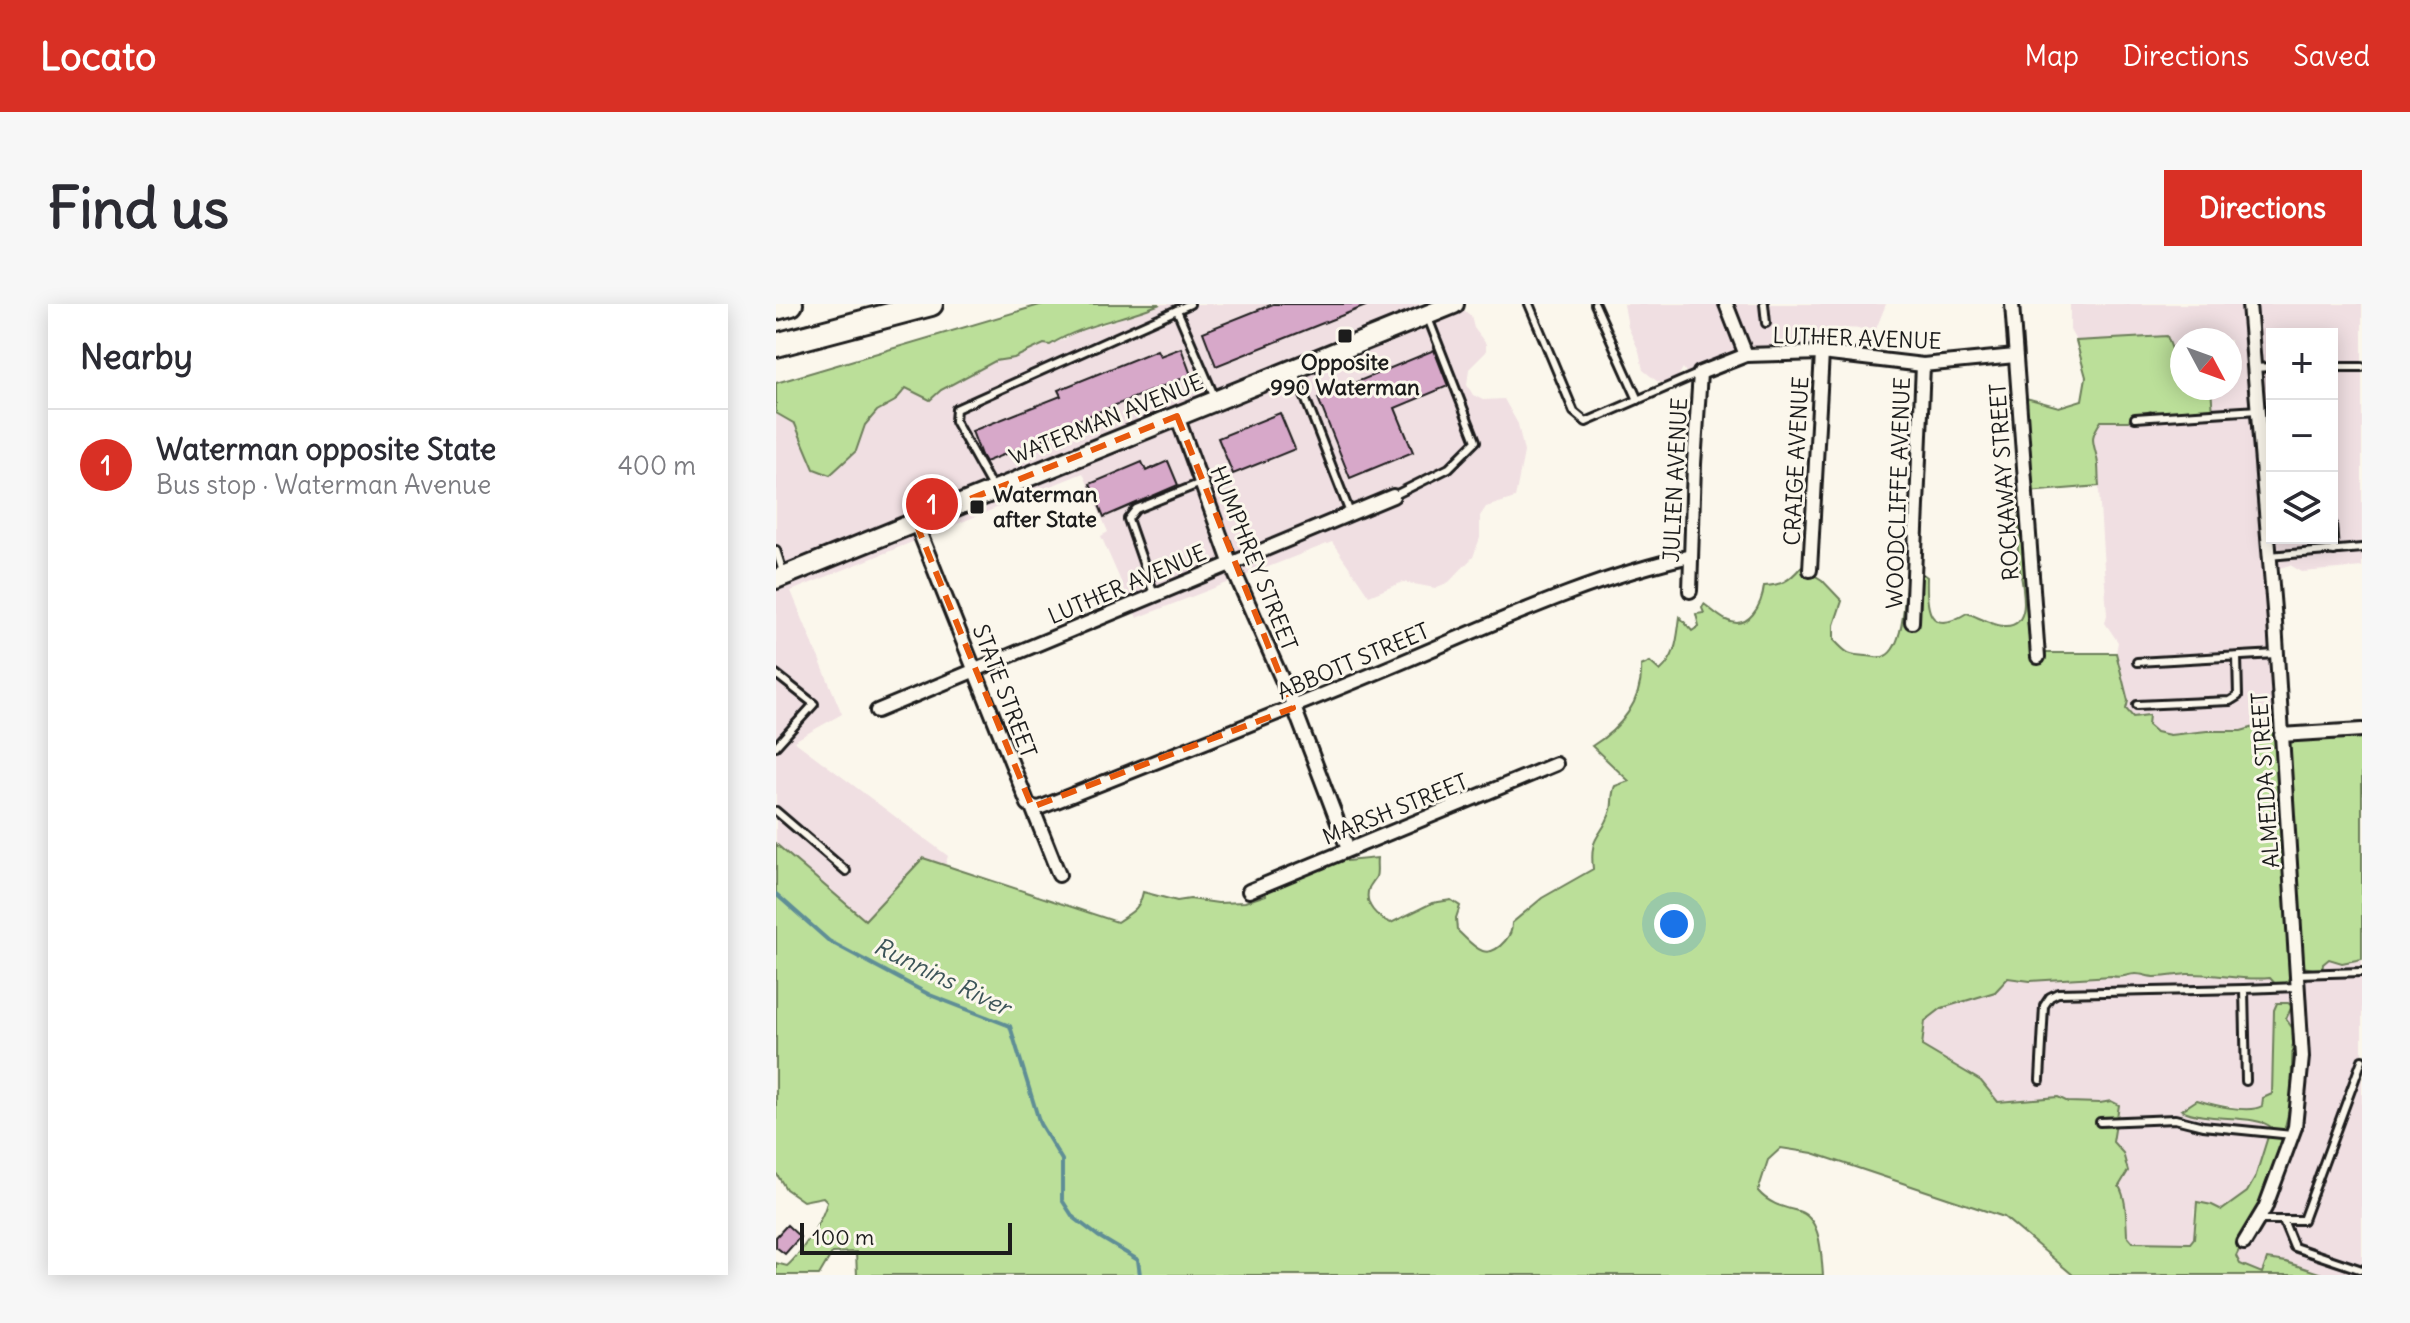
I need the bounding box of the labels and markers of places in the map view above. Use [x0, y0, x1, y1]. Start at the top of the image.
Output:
marker: Opposite 990 Waterman [1336, 327, 1354, 345]
place label: Opposite 990 Waterman [1270, 348, 1420, 401]
pin: 1 [906, 474, 958, 534]
place label: Waterman after State [993, 480, 1098, 533]
marker: Waterman after State [968, 498, 986, 516]

